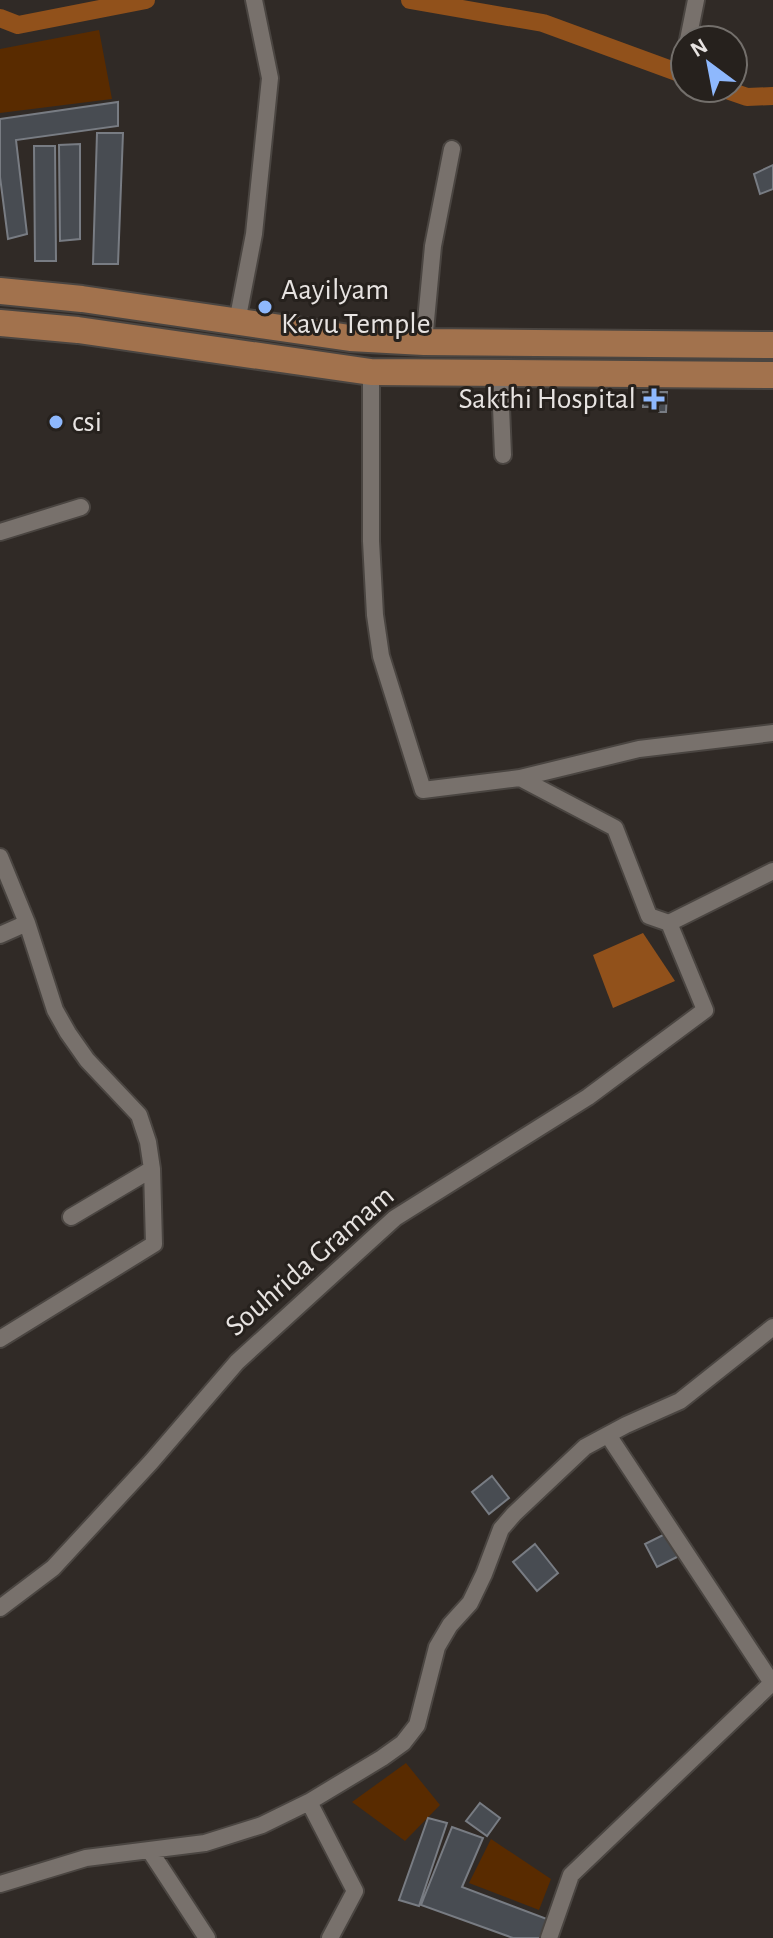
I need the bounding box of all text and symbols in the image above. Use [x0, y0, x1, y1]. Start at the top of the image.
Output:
north arrow [669, 24, 749, 104]
text: N [687, 35, 711, 61]
place label: Aayilyam Kavu Temple [281, 275, 431, 339]
marker: Aayilyam Kavu Temple [256, 298, 274, 316]
place label: Sakthi Hospital [458, 384, 636, 414]
marker: Sakthi Hospital [643, 388, 665, 410]
place label: csi [72, 407, 102, 437]
marker: csi [47, 413, 65, 431]
street label: Souhrida Gramam [220, 1180, 400, 1342]

